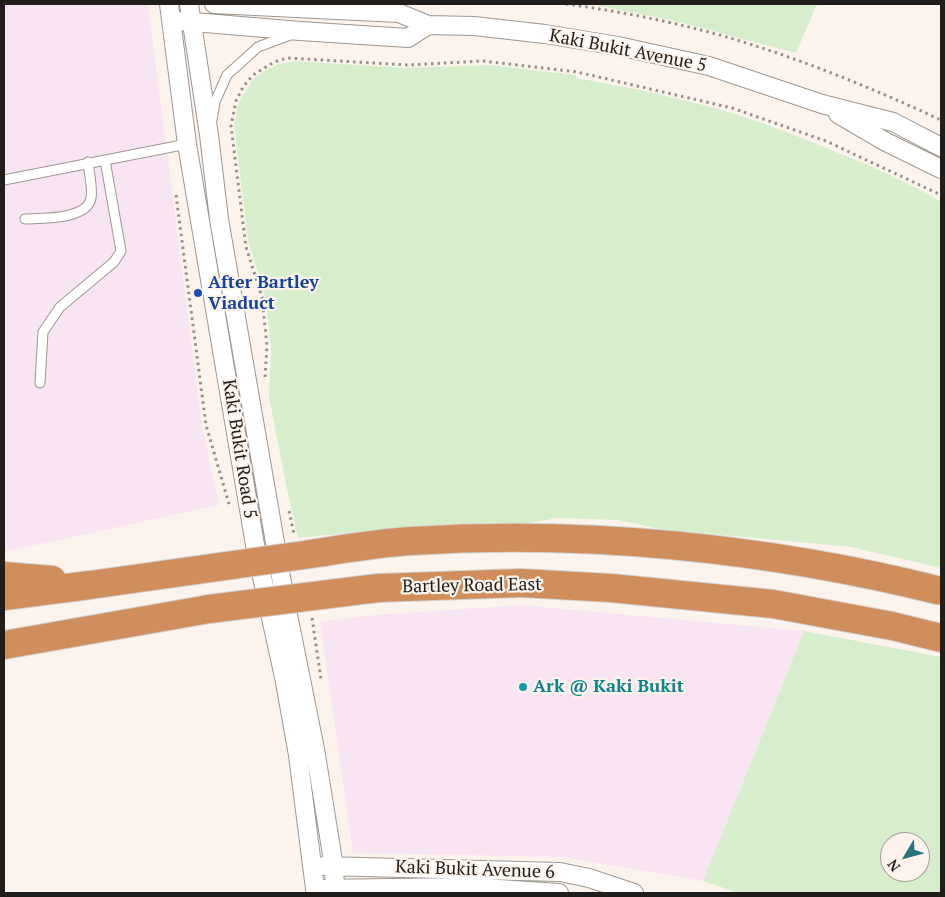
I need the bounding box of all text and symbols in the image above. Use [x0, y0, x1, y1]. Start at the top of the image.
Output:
street label: Kaki Bukit Avenue 5 [547, 25, 709, 77]
place label: After Bartley Viaduct [208, 272, 319, 314]
marker: After Bartley Viaduct [192, 287, 204, 299]
street label: Kaki Bukit Road 5 [217, 378, 261, 520]
street label: Bartley Road East [402, 574, 542, 598]
place label: Ark @ Kaki Bukit [533, 676, 684, 698]
marker: Ark @ Kaki Bukit [517, 681, 529, 693]
north arrow [880, 832, 930, 882]
street label: Kaki Bukit Avenue 6 [395, 856, 555, 884]
text: N [883, 856, 904, 876]

